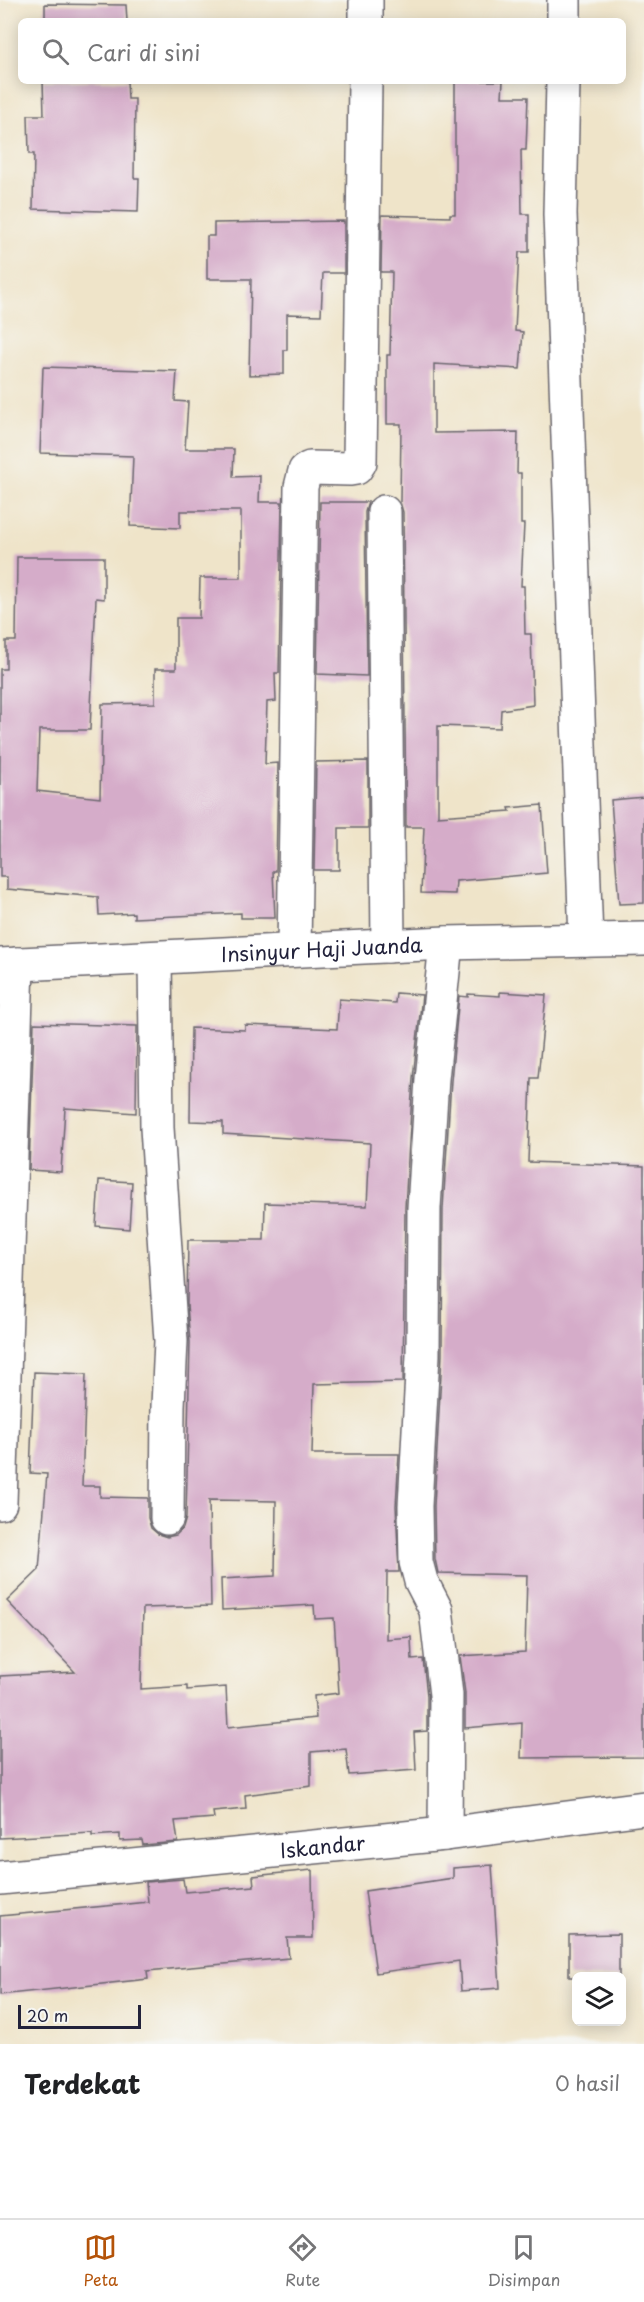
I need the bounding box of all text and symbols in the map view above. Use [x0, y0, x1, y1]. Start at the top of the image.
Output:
search box [18, 18, 626, 84]
icon: search [39, 35, 72, 68]
text: Cari di sini [87, 35, 200, 68]
street label: Insinyur Haji Juanda [220, 929, 424, 969]
street label: Iskandar [279, 1827, 367, 1865]
map controls [572, 1972, 626, 2026]
button: layers [572, 1972, 626, 2026]
scale bar [18, 2002, 141, 2030]
text: 20 m [27, 2003, 68, 2027]
text: Terdekat [24, 2064, 141, 2103]
text: 0 hasil [555, 2068, 620, 2098]
tab: Peta [84, 2231, 118, 2291]
tab: Rute [285, 2231, 320, 2291]
tab: Disimpan [487, 2231, 560, 2291]

